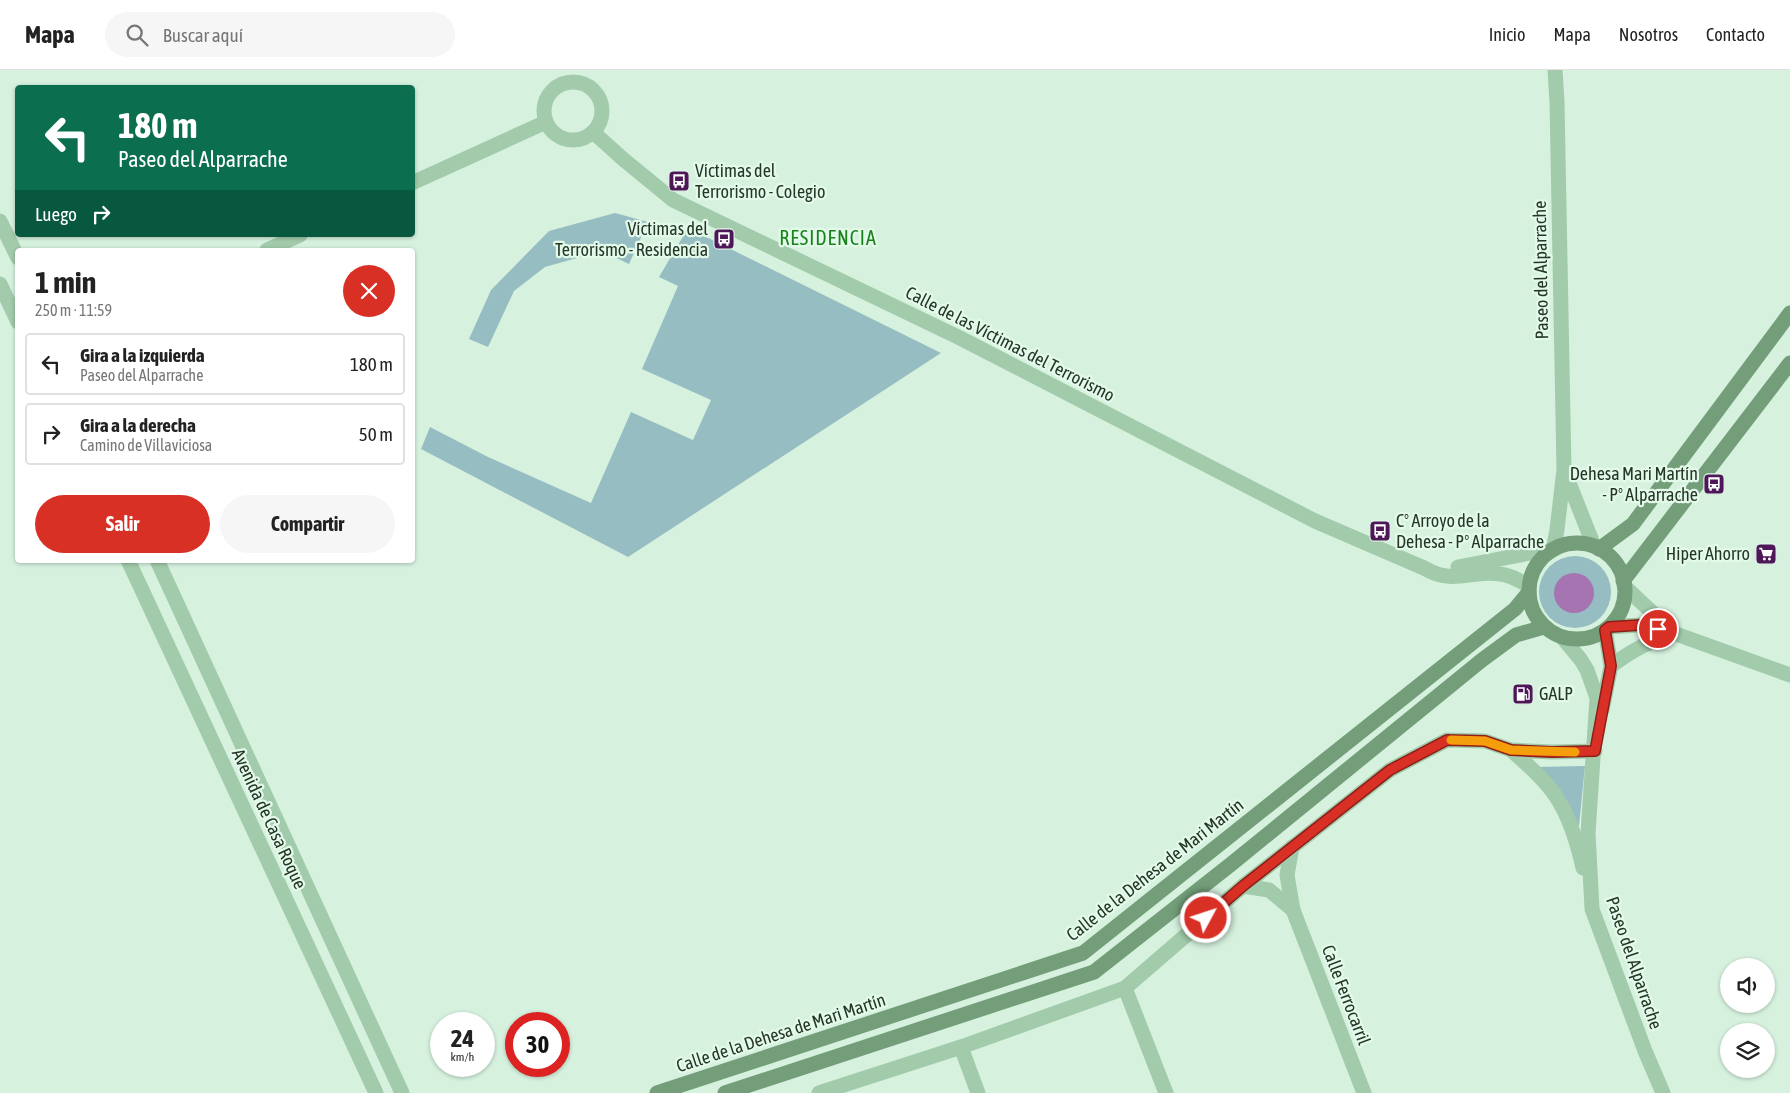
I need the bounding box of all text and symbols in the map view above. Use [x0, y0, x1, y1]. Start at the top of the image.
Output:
search box [105, 12, 455, 57]
text: Mapa [25, 21, 75, 48]
icon: search [123, 21, 151, 49]
text: Buscar aquí [163, 24, 243, 46]
text: Inicio [1489, 24, 1525, 45]
text: Mapa [1553, 24, 1591, 45]
text: Nosotros [1619, 24, 1678, 45]
text: Contacto [1706, 24, 1765, 45]
icon: left [35, 105, 100, 170]
text: 180 m [118, 105, 197, 145]
text: Paseo del Alparrache [118, 146, 288, 172]
place label: Víctimas del Terrorismo - Colegio [695, 160, 825, 202]
bus stop icon: Víctimas del Terrorismo - Colegio [667, 169, 691, 193]
icon: right [87, 200, 115, 228]
street label: Paseo del Alparrache [1529, 200, 1552, 340]
text: Luego [35, 203, 77, 225]
place label: Víctimas del Terrorismo - Residencia [555, 218, 708, 260]
district label: RESIDENCIA [779, 226, 877, 249]
bus stop icon: Víctimas del Terrorismo - Residencia [712, 227, 736, 251]
text: 1 min [35, 265, 96, 299]
button: close [343, 265, 395, 317]
street label: Calle de las Víctimas del Terrorismo [902, 282, 1118, 406]
text: 250 m · 11:59 [35, 301, 112, 319]
text: Gira a la izquierda [80, 344, 205, 366]
icon: left [37, 350, 65, 378]
text: 180 m [350, 353, 393, 375]
text: Paseo del Alparrache [80, 366, 203, 384]
text: Gira a la derecha [80, 414, 196, 436]
icon: right [37, 420, 65, 448]
text: 50 m [359, 423, 393, 445]
text: Camino de Villaviciosa [80, 436, 212, 454]
place label: Dehesa Mari Martín - Pº Alparrache [1570, 463, 1698, 505]
bus stop icon: Dehesa Mari Martín - Pº Alparrache [1702, 472, 1726, 496]
button: Salir [35, 495, 210, 553]
button: Compartir [220, 495, 395, 553]
place label: Cº Arroyo de la Dehesa - Pº Alparrache [1396, 510, 1544, 552]
bus stop icon: Cº Arroyo de la Dehesa - Pº Alparrache [1368, 519, 1392, 543]
supermarket icon: Hiper Ahorro [1754, 542, 1778, 566]
place label: Hiper Ahorro [1666, 543, 1750, 564]
pin [1637, 608, 1679, 650]
icon: arrive [1644, 615, 1672, 643]
fuel station icon: GALP [1511, 682, 1535, 706]
place label: GALP [1539, 683, 1573, 704]
street label: Avenida de Casa Roque [228, 745, 311, 892]
street label: Calle de la Dehesa de Mari Martín [1062, 794, 1247, 945]
position arrow [1179, 891, 1231, 943]
street label: Paseo del Alparrache [1602, 894, 1667, 1032]
street label: Calle Ferrocarril [1318, 942, 1375, 1048]
map controls [1720, 958, 1775, 1078]
button: sound [1720, 958, 1775, 1013]
street label: Calle de la Dehesa de Mari Martín [674, 989, 888, 1076]
speed limit sign: 30 [505, 1012, 570, 1077]
button: layers [1720, 1023, 1775, 1078]
text: 24 [451, 1024, 474, 1052]
text: km/h [451, 1050, 474, 1064]

